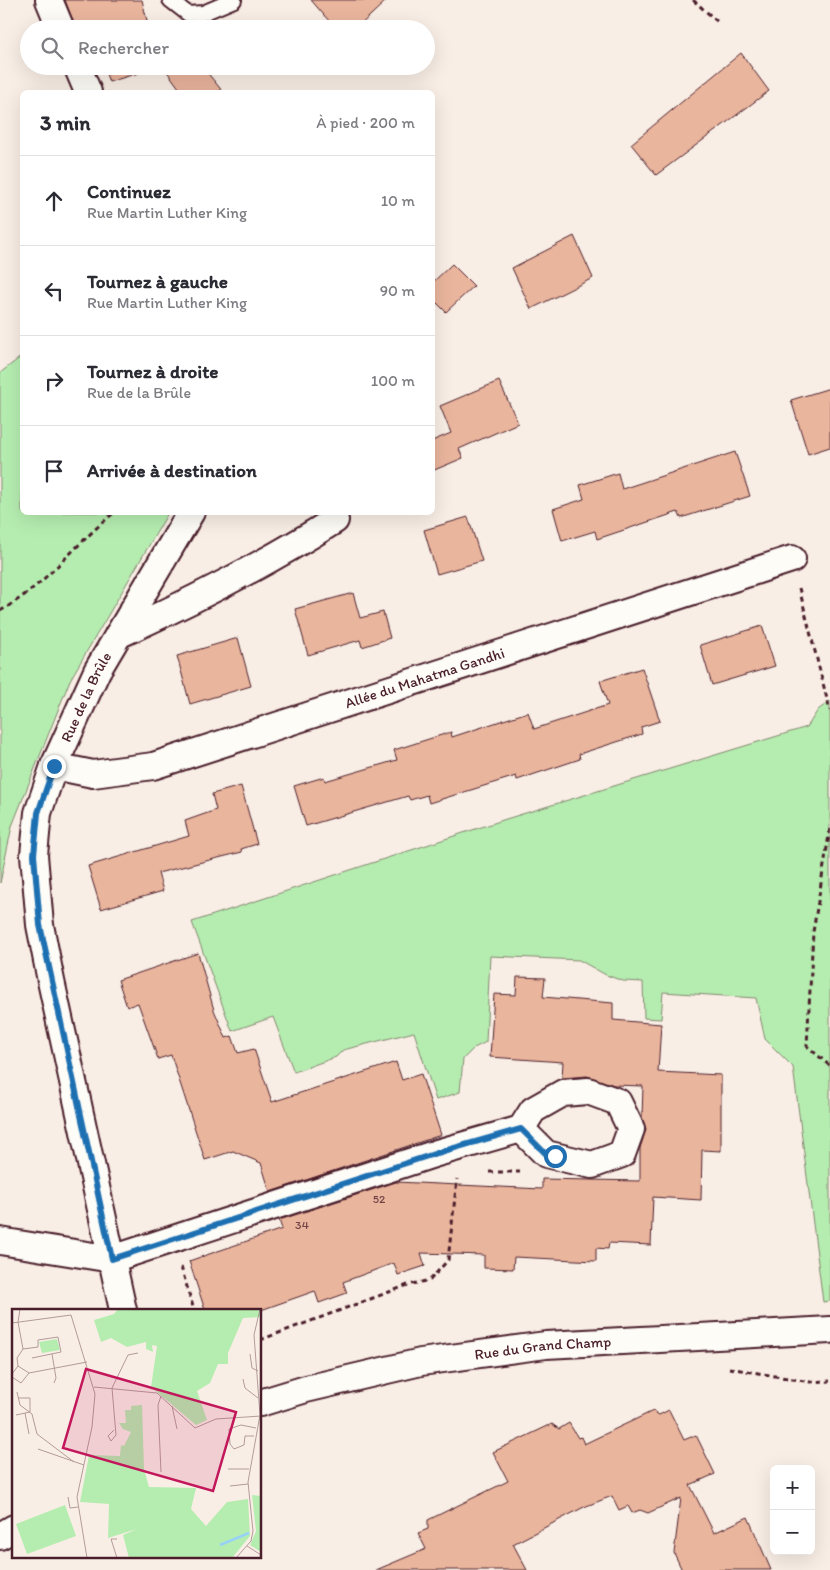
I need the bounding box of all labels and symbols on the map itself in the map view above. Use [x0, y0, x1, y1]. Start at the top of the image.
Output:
street label: Allée du Mahatma Gandhi [343, 644, 507, 712]
street label: Rue de la Brûle [57, 649, 115, 745]
route end [43, 755, 66, 778]
route start [544, 1145, 567, 1168]
house number: 52 [373, 1192, 386, 1206]
house number: 34 [295, 1218, 309, 1232]
inset map [12, 1309, 261, 1558]
street label: Rue du Grand Champ [473, 1333, 612, 1364]

